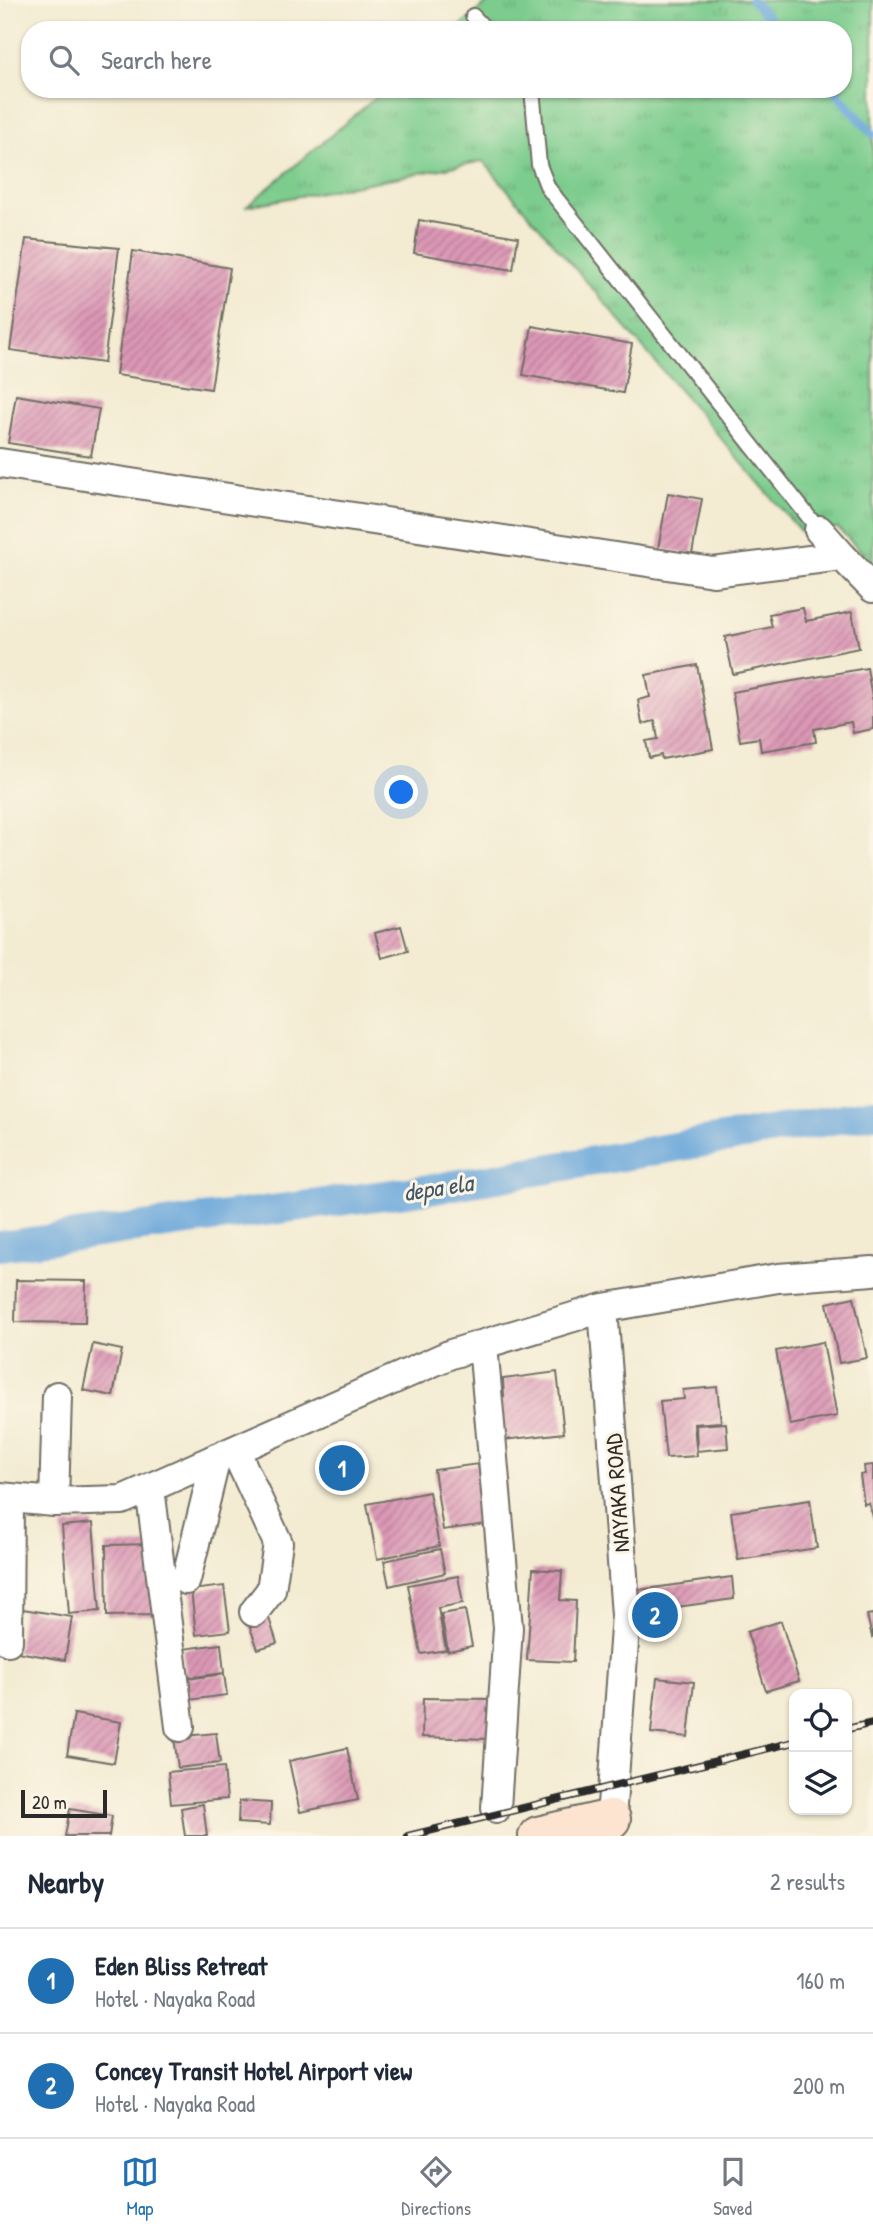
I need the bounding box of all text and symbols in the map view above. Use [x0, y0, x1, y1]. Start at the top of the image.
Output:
search box [21, 21, 852, 98]
icon: search [45, 41, 83, 79]
text: Search here [101, 42, 212, 77]
your location [384, 775, 418, 809]
water label: depa ela [401, 1165, 478, 1209]
street label: NAYAKA ROAD [597, 1433, 637, 1553]
pin: 1 [319, 1442, 365, 1494]
pin: 2 [632, 1589, 678, 1641]
map controls [789, 1689, 852, 1815]
button: locate [789, 1689, 852, 1752]
button: layers [789, 1752, 852, 1815]
scale bar [21, 1787, 107, 1819]
text: 20 m [32, 1789, 67, 1815]
text: Nearby [28, 1862, 104, 1902]
text: 2 results [770, 1866, 845, 1897]
text: Eden Bliss Retreat [95, 1948, 267, 1983]
text: 1 [47, 1965, 55, 1996]
text: 160 m [796, 1965, 845, 1996]
text: Hotel · Nayaka Road [95, 1983, 255, 2014]
text: Concey Transit Hotel Airport view [95, 2053, 412, 2088]
text: 2 [46, 2070, 56, 2101]
text: 200 m [793, 2070, 845, 2101]
text: Hotel · Nayaka Road [95, 2088, 255, 2119]
tab: Map [121, 2153, 159, 2221]
tab: Directions [401, 2153, 471, 2221]
tab: Saved [713, 2153, 752, 2221]

